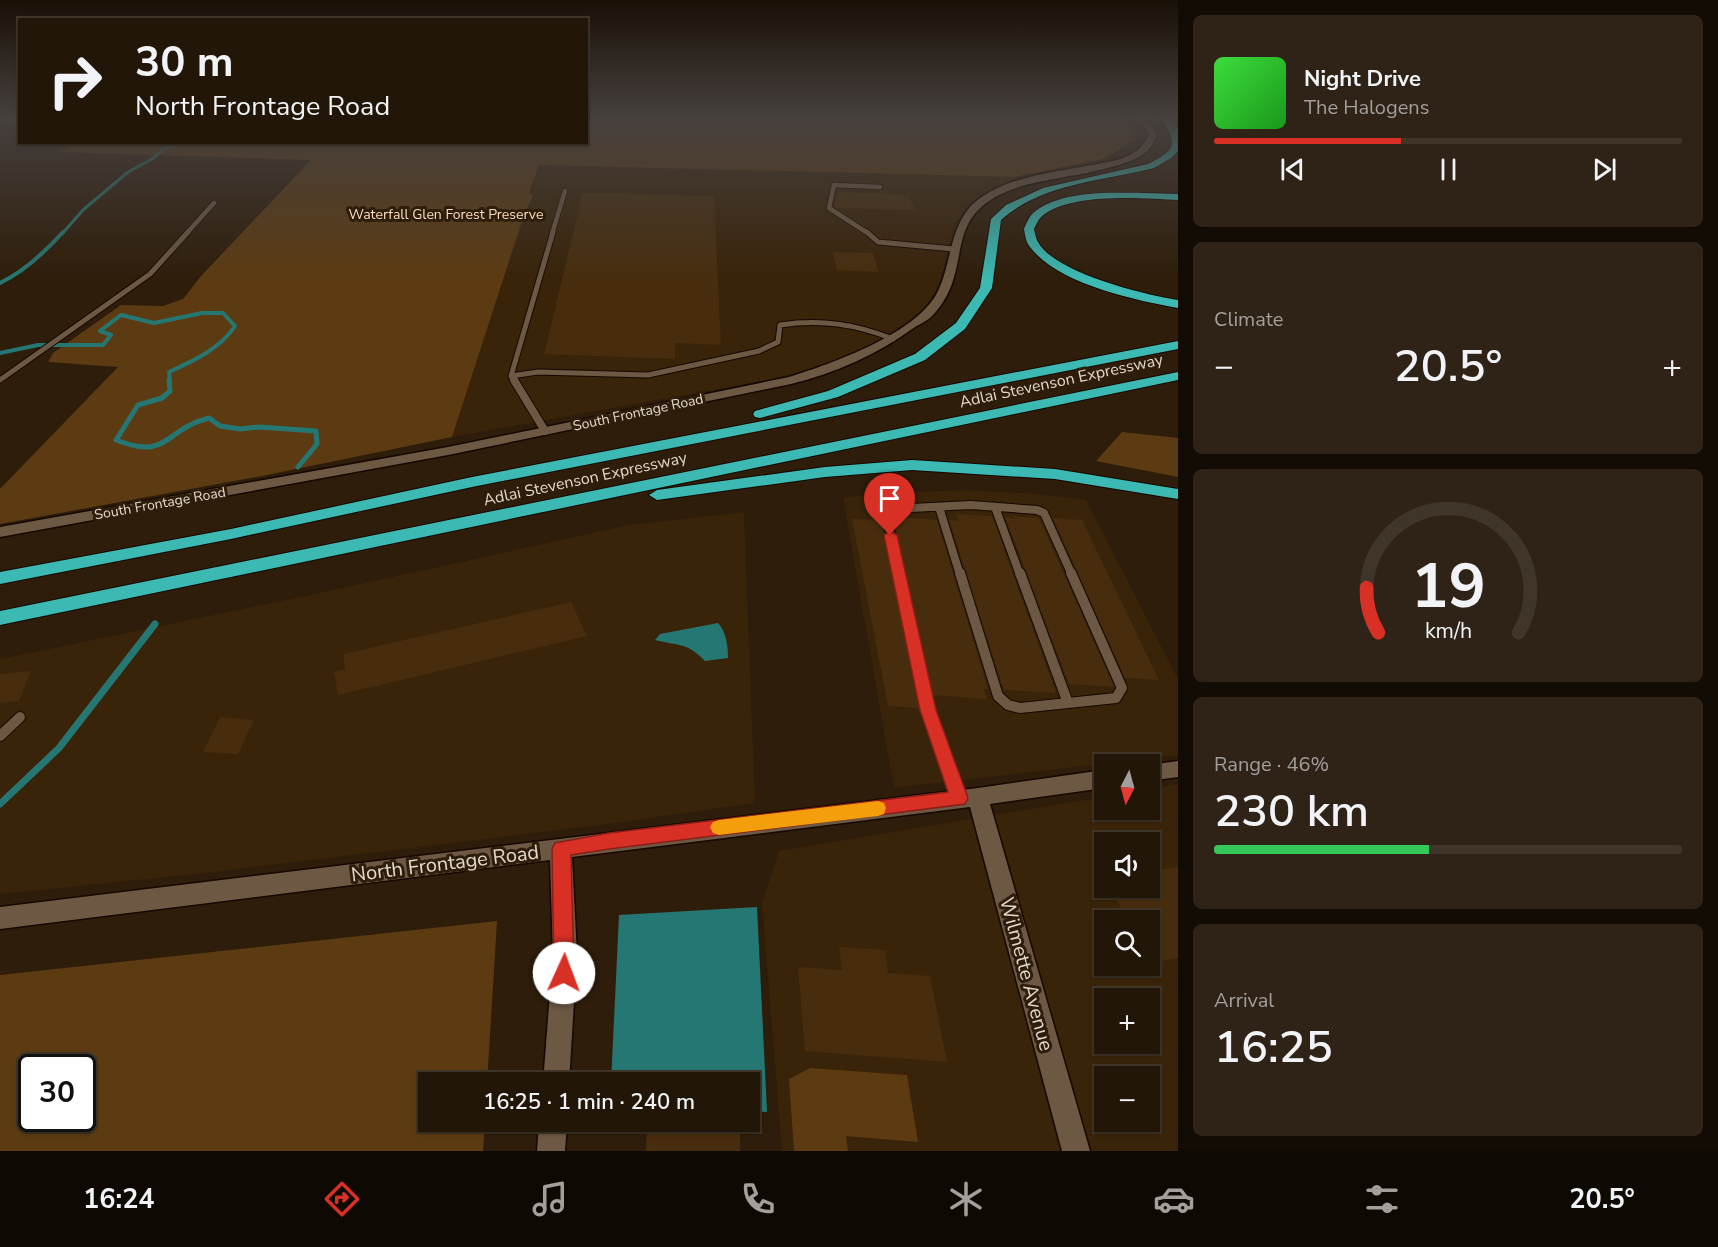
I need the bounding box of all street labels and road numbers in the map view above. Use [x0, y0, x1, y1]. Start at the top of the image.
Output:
street label: Adlai Stevenson Expressway [957, 348, 1166, 413]
street label: South Frontage Road [571, 389, 705, 436]
street label: Adlai Stevenson Expressway [481, 446, 690, 511]
street label: South Frontage Road [93, 483, 227, 524]
street label: North Frontage Road [350, 839, 541, 888]
street label: Wilmette Avenue [993, 894, 1060, 1054]

